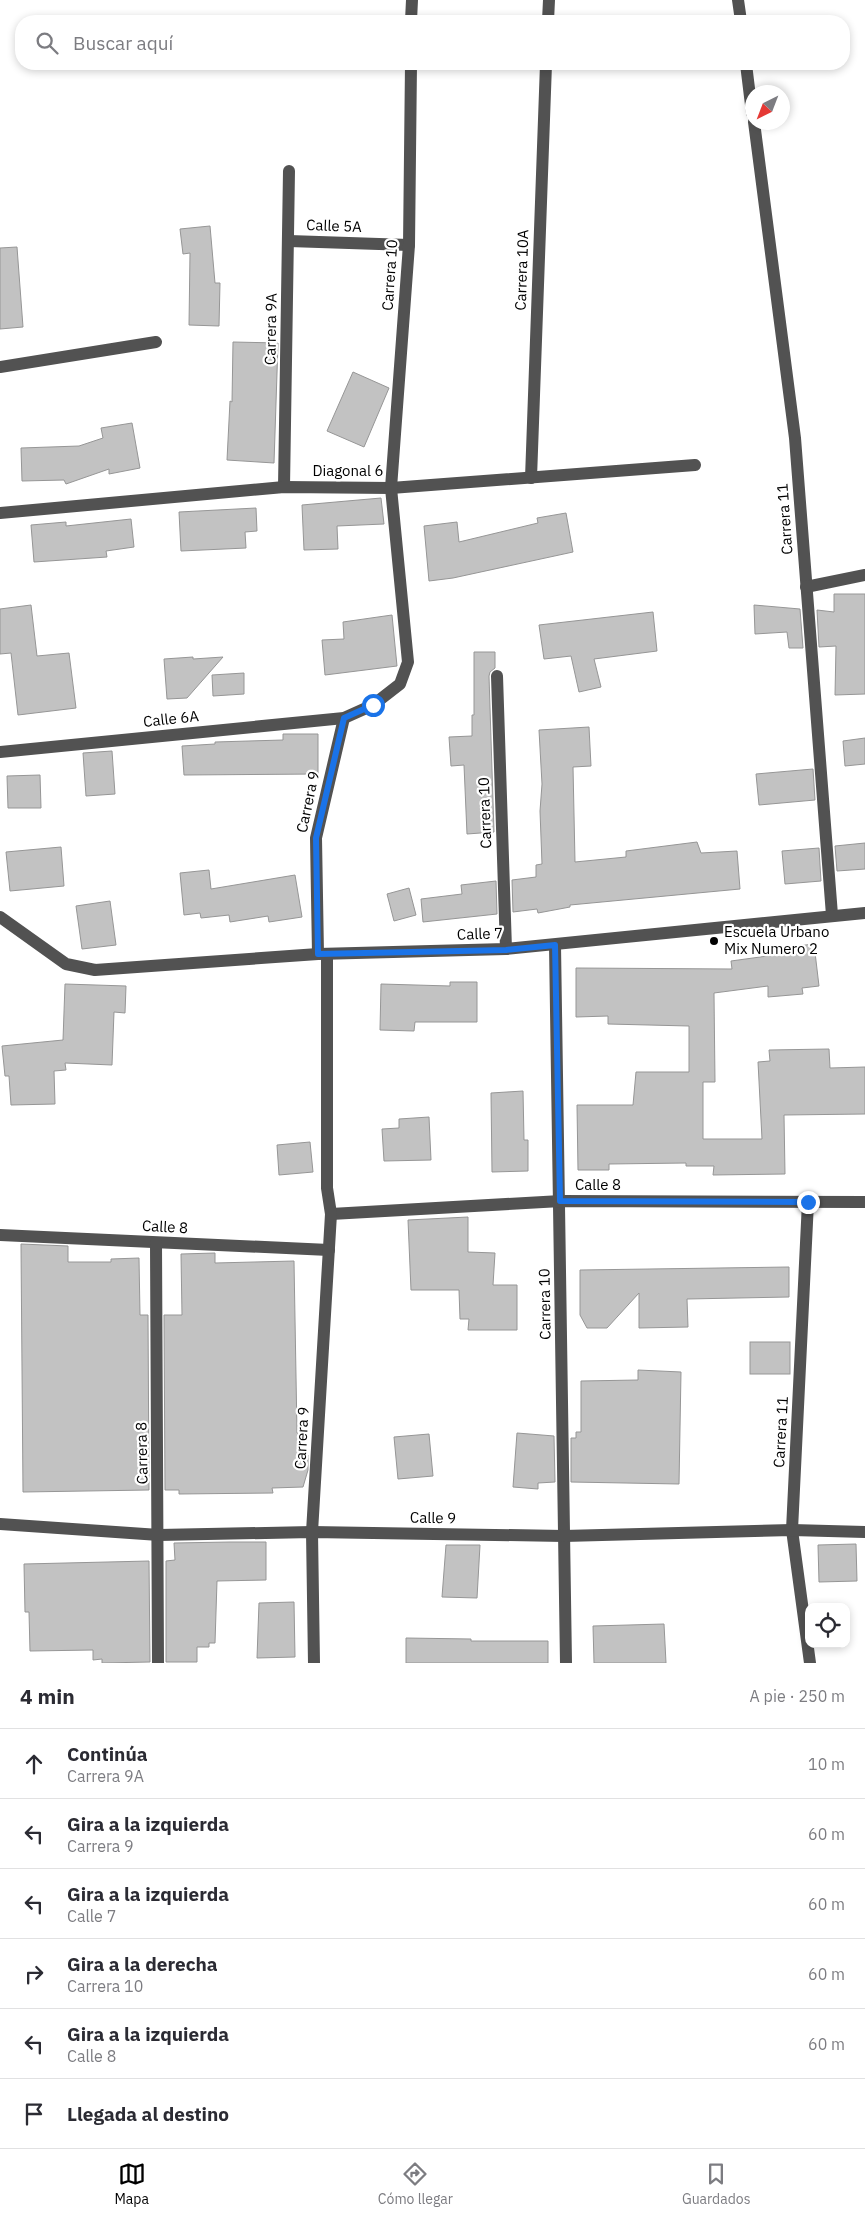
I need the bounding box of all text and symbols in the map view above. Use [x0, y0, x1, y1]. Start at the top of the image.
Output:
search box [15, 15, 850, 70]
icon: search [33, 29, 61, 57]
text: Buscar aquí [73, 31, 173, 55]
north arrow [745, 85, 790, 130]
street label: Calle 5A [306, 215, 363, 236]
street label: Carrera 10A [511, 229, 532, 311]
street label: Carrera 10 [378, 239, 401, 311]
street label: Carrera 9A [260, 292, 281, 365]
street label: Diagonal 6 [312, 461, 384, 480]
street label: Carrera 11 [773, 483, 796, 555]
route start [362, 694, 385, 717]
street label: Calle 6A [142, 706, 200, 731]
street label: Carrera 9 [292, 769, 323, 834]
street label: Carrera 10 [474, 777, 495, 849]
place label: Escuela Urbano Mix Numero 2 [724, 922, 829, 958]
street label: Calle 7 [457, 923, 503, 944]
marker: Escuela Urbano Mix Numero 2 [708, 935, 720, 947]
street label: Calle 8 [575, 1175, 621, 1194]
route end [797, 1191, 820, 1214]
street label: Calle 8 [141, 1216, 189, 1237]
street label: Carrera 10 [534, 1268, 555, 1340]
street label: Carrera 11 [769, 1396, 792, 1468]
street label: Carrera 9 [290, 1406, 313, 1470]
street label: Carrera 8 [131, 1422, 152, 1484]
street label: Calle 9 [410, 1508, 456, 1527]
map controls [805, 1603, 850, 1648]
button: locate [805, 1603, 850, 1648]
text: 4 min [20, 1682, 75, 1710]
text: A pie · 250 m [750, 1686, 845, 1706]
text: Continúa [67, 1742, 148, 1766]
icon: ahead [20, 1750, 48, 1778]
text: 10 m [808, 1754, 845, 1774]
text: Carrera 9A [67, 1766, 144, 1786]
text: Gira a la izquierda [67, 1812, 229, 1836]
icon: left [20, 1820, 48, 1848]
text: 60 m [808, 1824, 845, 1844]
text: Carrera 9 [67, 1836, 134, 1856]
text: Gira a la izquierda [67, 1882, 229, 1906]
icon: left [20, 1890, 48, 1918]
text: 60 m [808, 1894, 845, 1914]
text: Calle 7 [67, 1906, 116, 1926]
text: Gira a la derecha [67, 1952, 218, 1976]
icon: right [20, 1960, 48, 1988]
text: 60 m [808, 1964, 845, 1984]
text: Carrera 10 [67, 1976, 143, 1996]
text: Gira a la izquierda [67, 2022, 229, 2046]
icon: left [20, 2030, 48, 2058]
text: 60 m [808, 2034, 845, 2054]
text: Calle 8 [67, 2046, 116, 2066]
icon: arrive [20, 2100, 48, 2128]
text: Llegada al destino [67, 2102, 229, 2126]
tab: Mapa [114, 2160, 149, 2208]
tab: Cómo llegar [378, 2160, 453, 2208]
tab: Guardados [682, 2160, 751, 2208]

